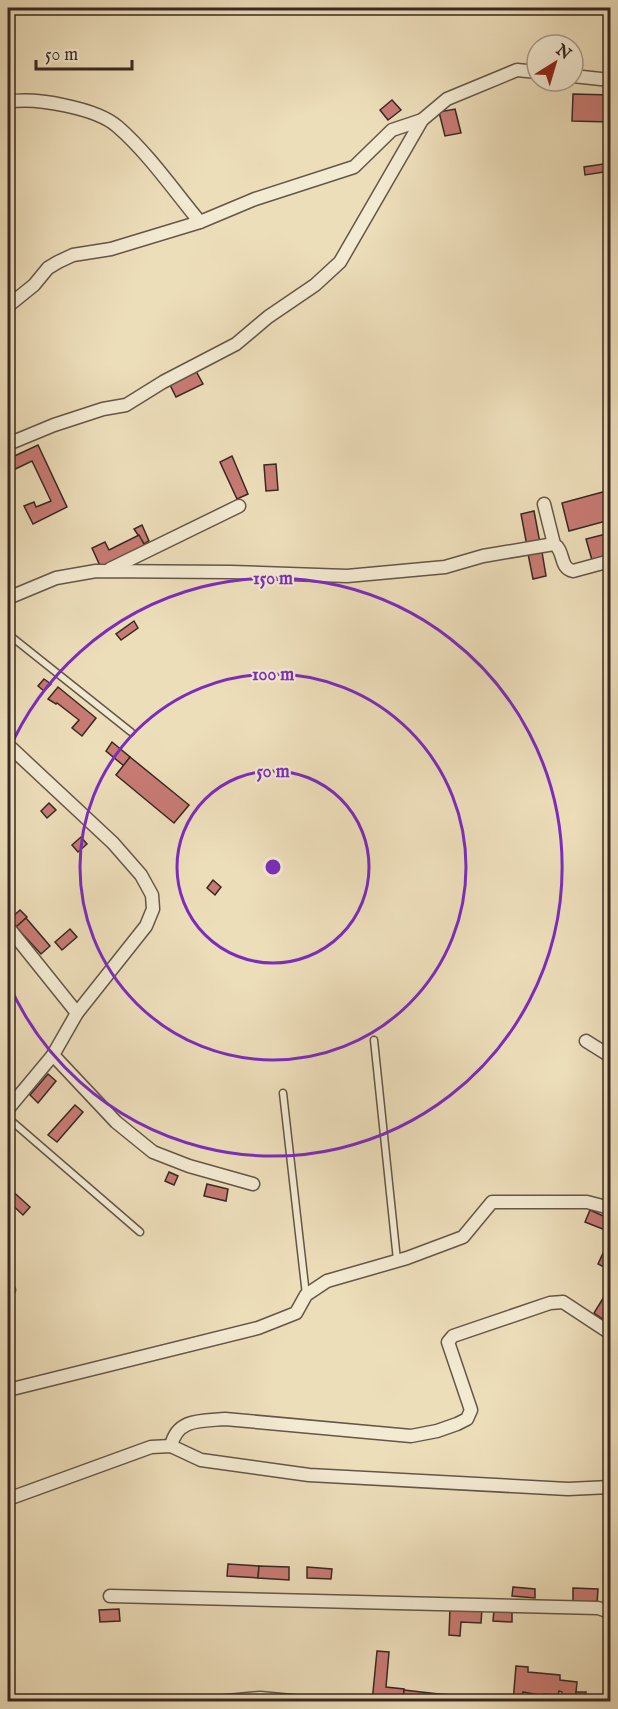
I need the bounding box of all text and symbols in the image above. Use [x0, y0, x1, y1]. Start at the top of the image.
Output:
scale bar [36, 33, 132, 71]
north arrow [525, 33, 585, 93]
text: N [550, 40, 574, 65]
text: 50 m [45, 44, 78, 67]
text: 150 m [253, 568, 293, 591]
text: 100 m [252, 664, 294, 687]
text: 50 m [256, 761, 290, 784]
centre of rings [263, 857, 283, 877]

